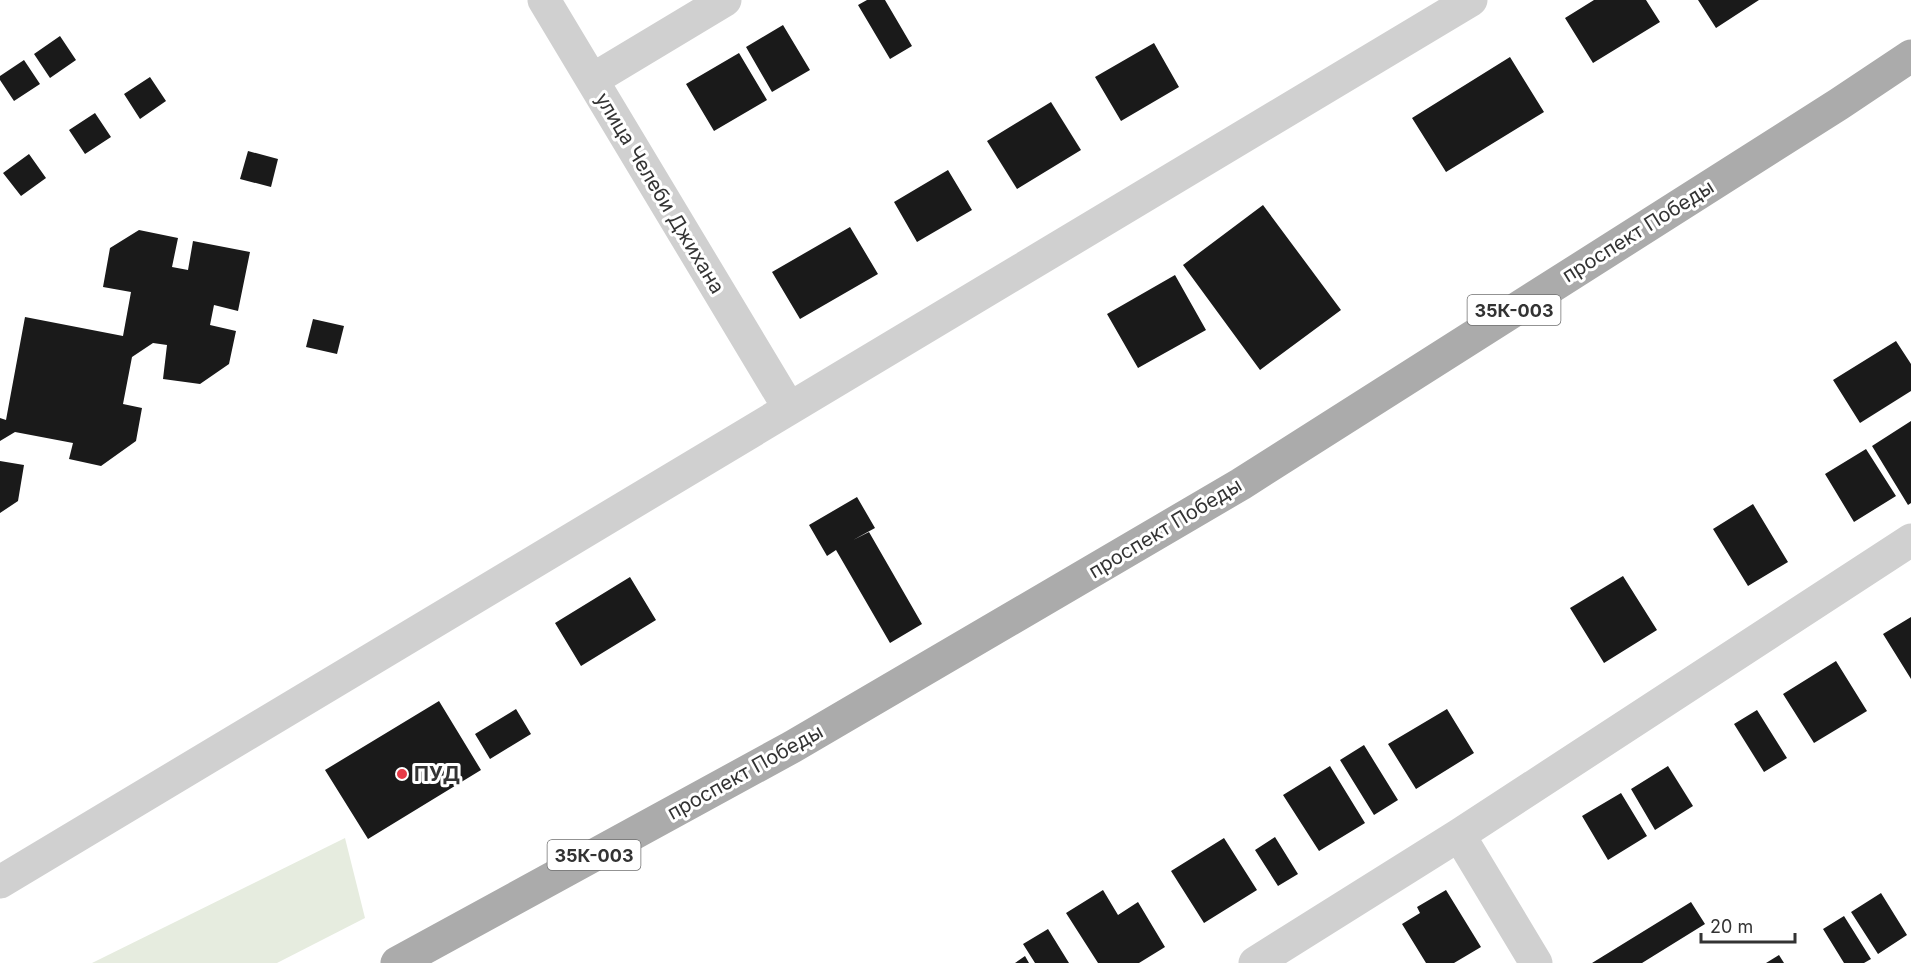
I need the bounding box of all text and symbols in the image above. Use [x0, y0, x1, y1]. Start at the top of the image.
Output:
street label: улица Челеби Джихана [590, 88, 730, 298]
street label: проспект Победы [1558, 175, 1718, 287]
road number: 35К-003 [1468, 295, 1561, 325]
street label: проспект Победы [1084, 473, 1246, 583]
street label: проспект Победы [663, 719, 827, 825]
place label: ПУД [414, 762, 460, 786]
marker: ПУД [395, 767, 409, 781]
road number: 35К-003 [548, 840, 640, 870]
scale bar [1701, 906, 1796, 944]
text: 20 m [1710, 916, 1753, 937]

